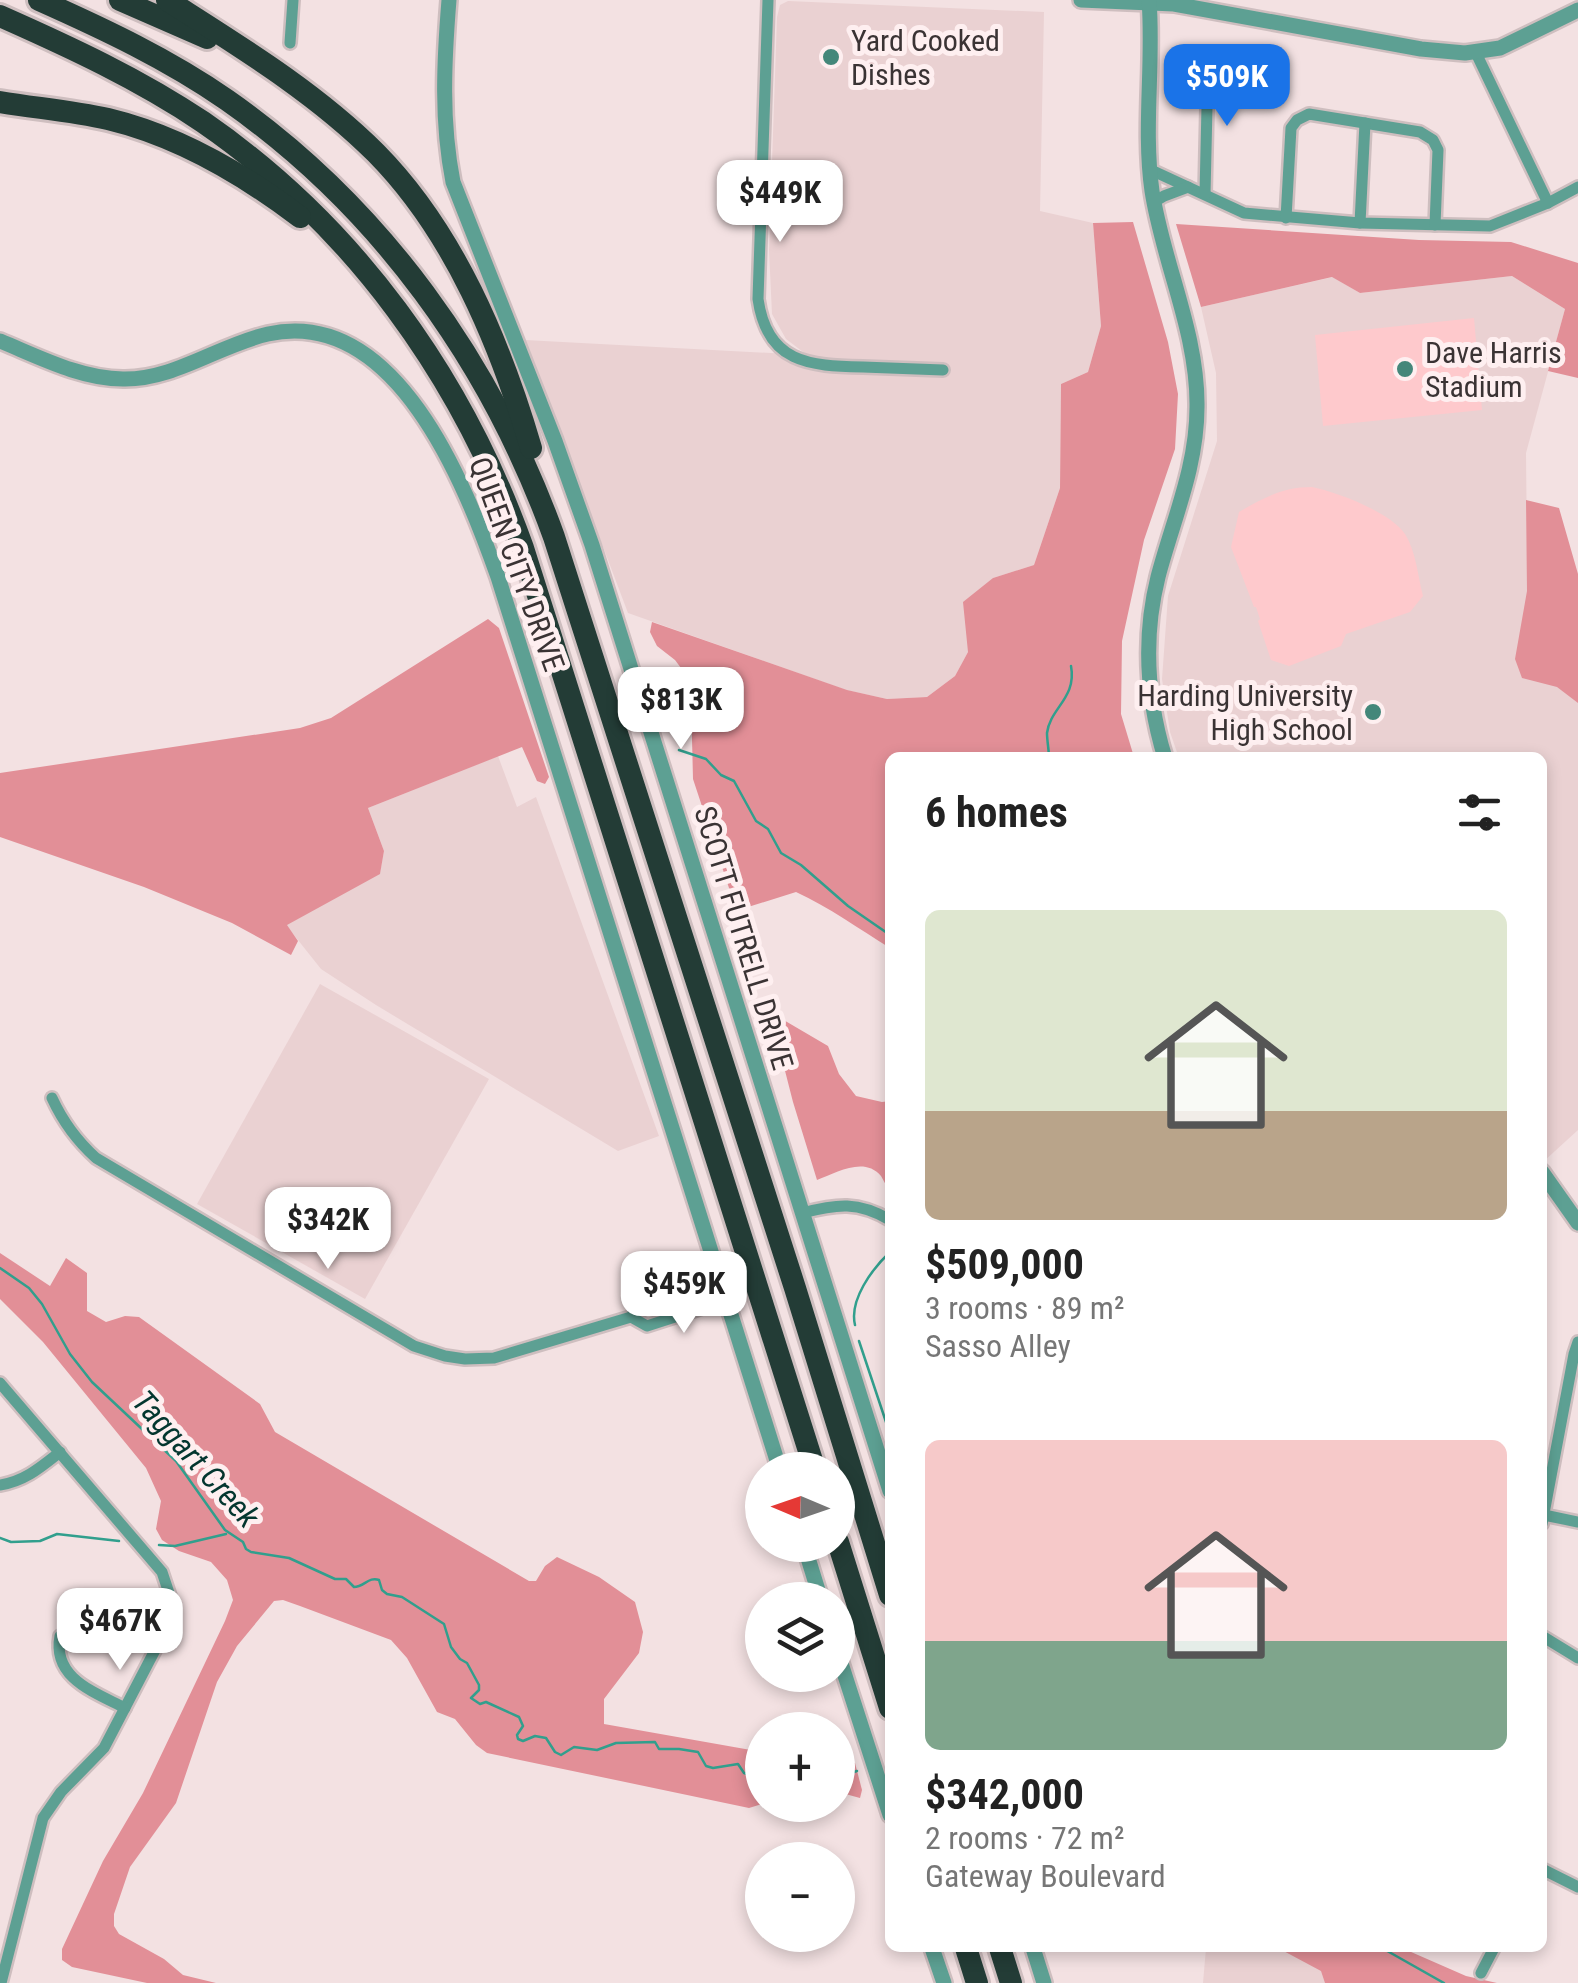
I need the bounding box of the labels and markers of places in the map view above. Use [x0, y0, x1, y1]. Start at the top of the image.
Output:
place label: Yard Cooked Dishes [851, 23, 1000, 92]
pin: $509K [1157, 44, 1297, 129]
marker: Yard Cooked Dishes [820, 46, 842, 68]
pin: $449K [710, 160, 850, 245]
place label: Dave Harris Stadium [1425, 335, 1562, 404]
marker: Dave Harris Stadium [1394, 358, 1416, 380]
pin: $813K [611, 667, 751, 752]
place label: Harding University High School [1137, 678, 1353, 747]
marker: Harding University High School [1362, 701, 1384, 723]
pin: $342K [258, 1187, 398, 1272]
pin: $459K [614, 1251, 754, 1336]
pin: $467K [50, 1588, 190, 1673]

